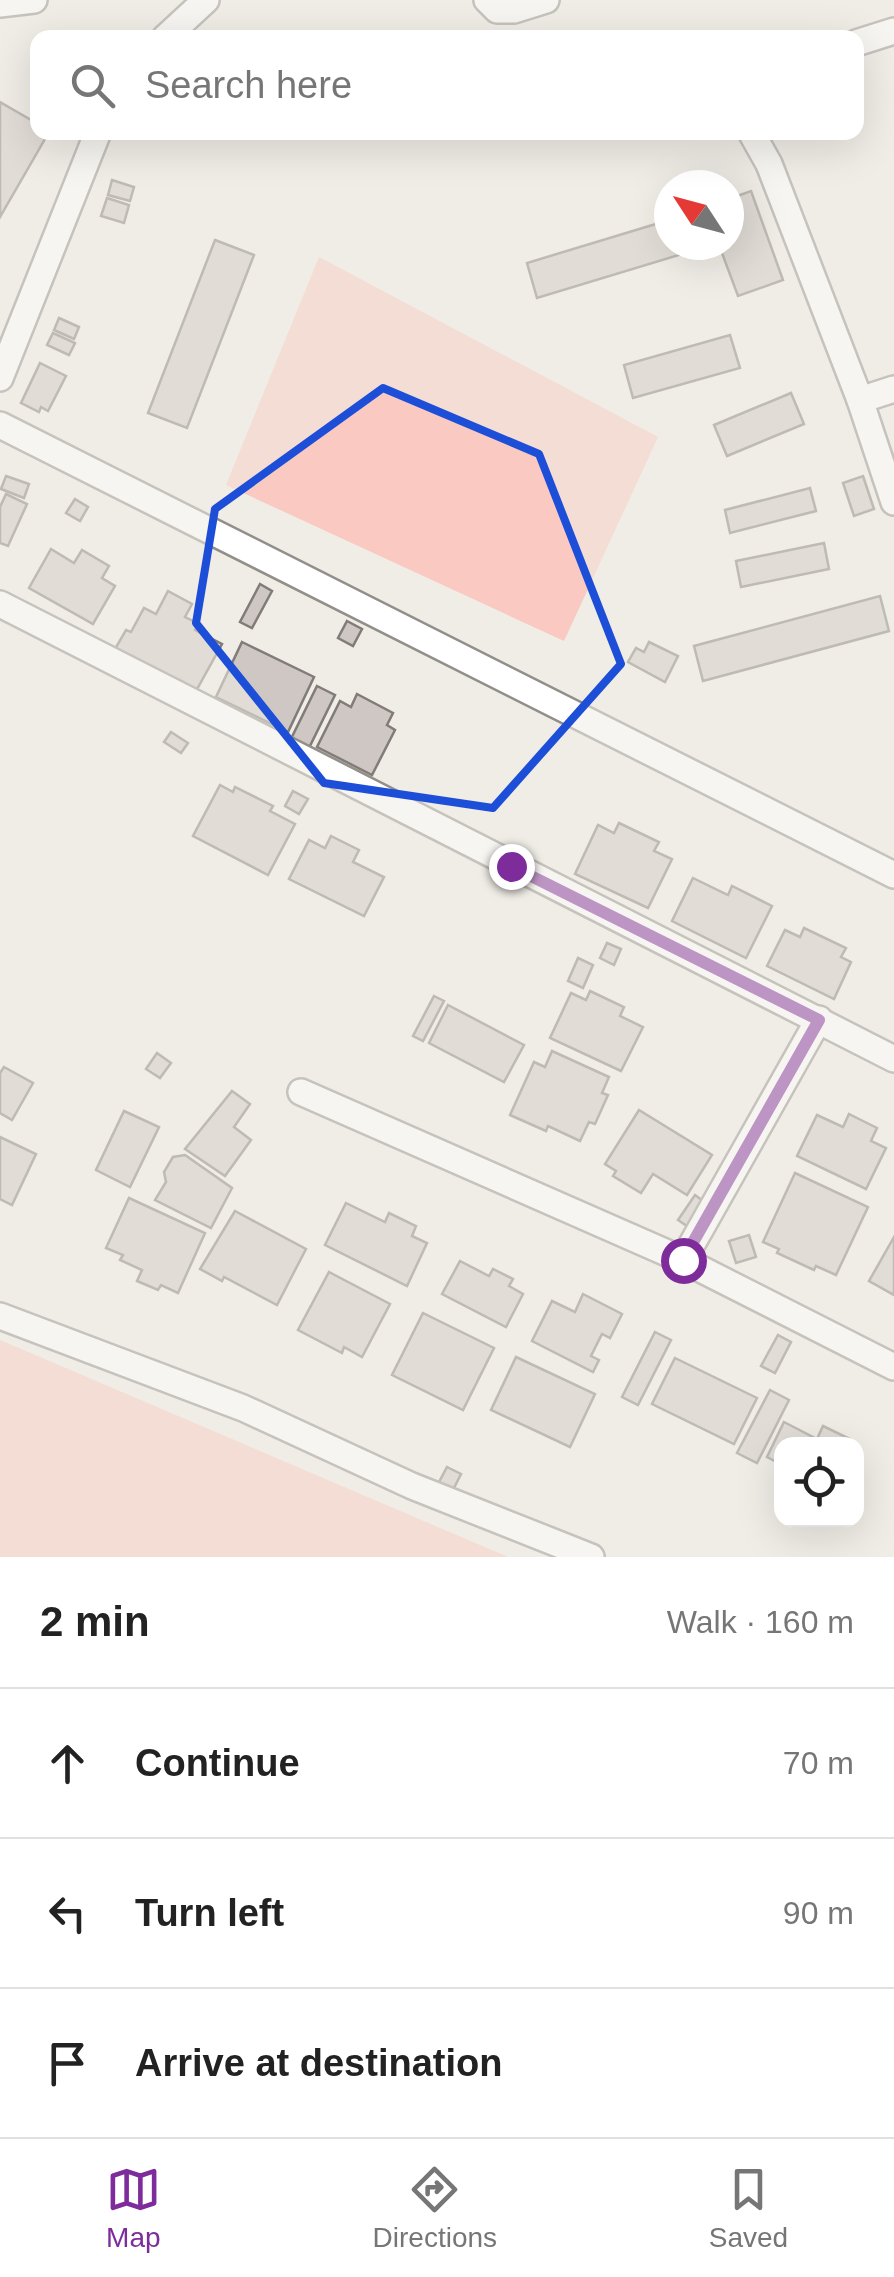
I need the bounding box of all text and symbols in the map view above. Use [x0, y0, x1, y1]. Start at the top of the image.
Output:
search box [30, 30, 864, 140]
icon: search [65, 58, 120, 113]
text: Search here [145, 64, 352, 106]
north arrow [654, 170, 744, 260]
route end [489, 844, 535, 890]
route start [661, 1238, 707, 1284]
map controls [774, 1437, 864, 1527]
button: locate [774, 1437, 864, 1527]
text: 2 min [40, 1598, 150, 1645]
text: Walk · 160 m [667, 1604, 854, 1640]
icon: ahead [40, 1736, 95, 1791]
text: Continue [135, 1742, 300, 1784]
text: 70 m [783, 1745, 854, 1781]
icon: left [40, 1886, 95, 1941]
text: Turn left [135, 1892, 284, 1934]
text: 90 m [783, 1895, 854, 1931]
icon: arrive [40, 2036, 95, 2091]
text: Arrive at destination [135, 2042, 502, 2084]
tab: Map [106, 2162, 161, 2254]
tab: Directions [373, 2162, 497, 2254]
tab: Saved [709, 2162, 788, 2254]

